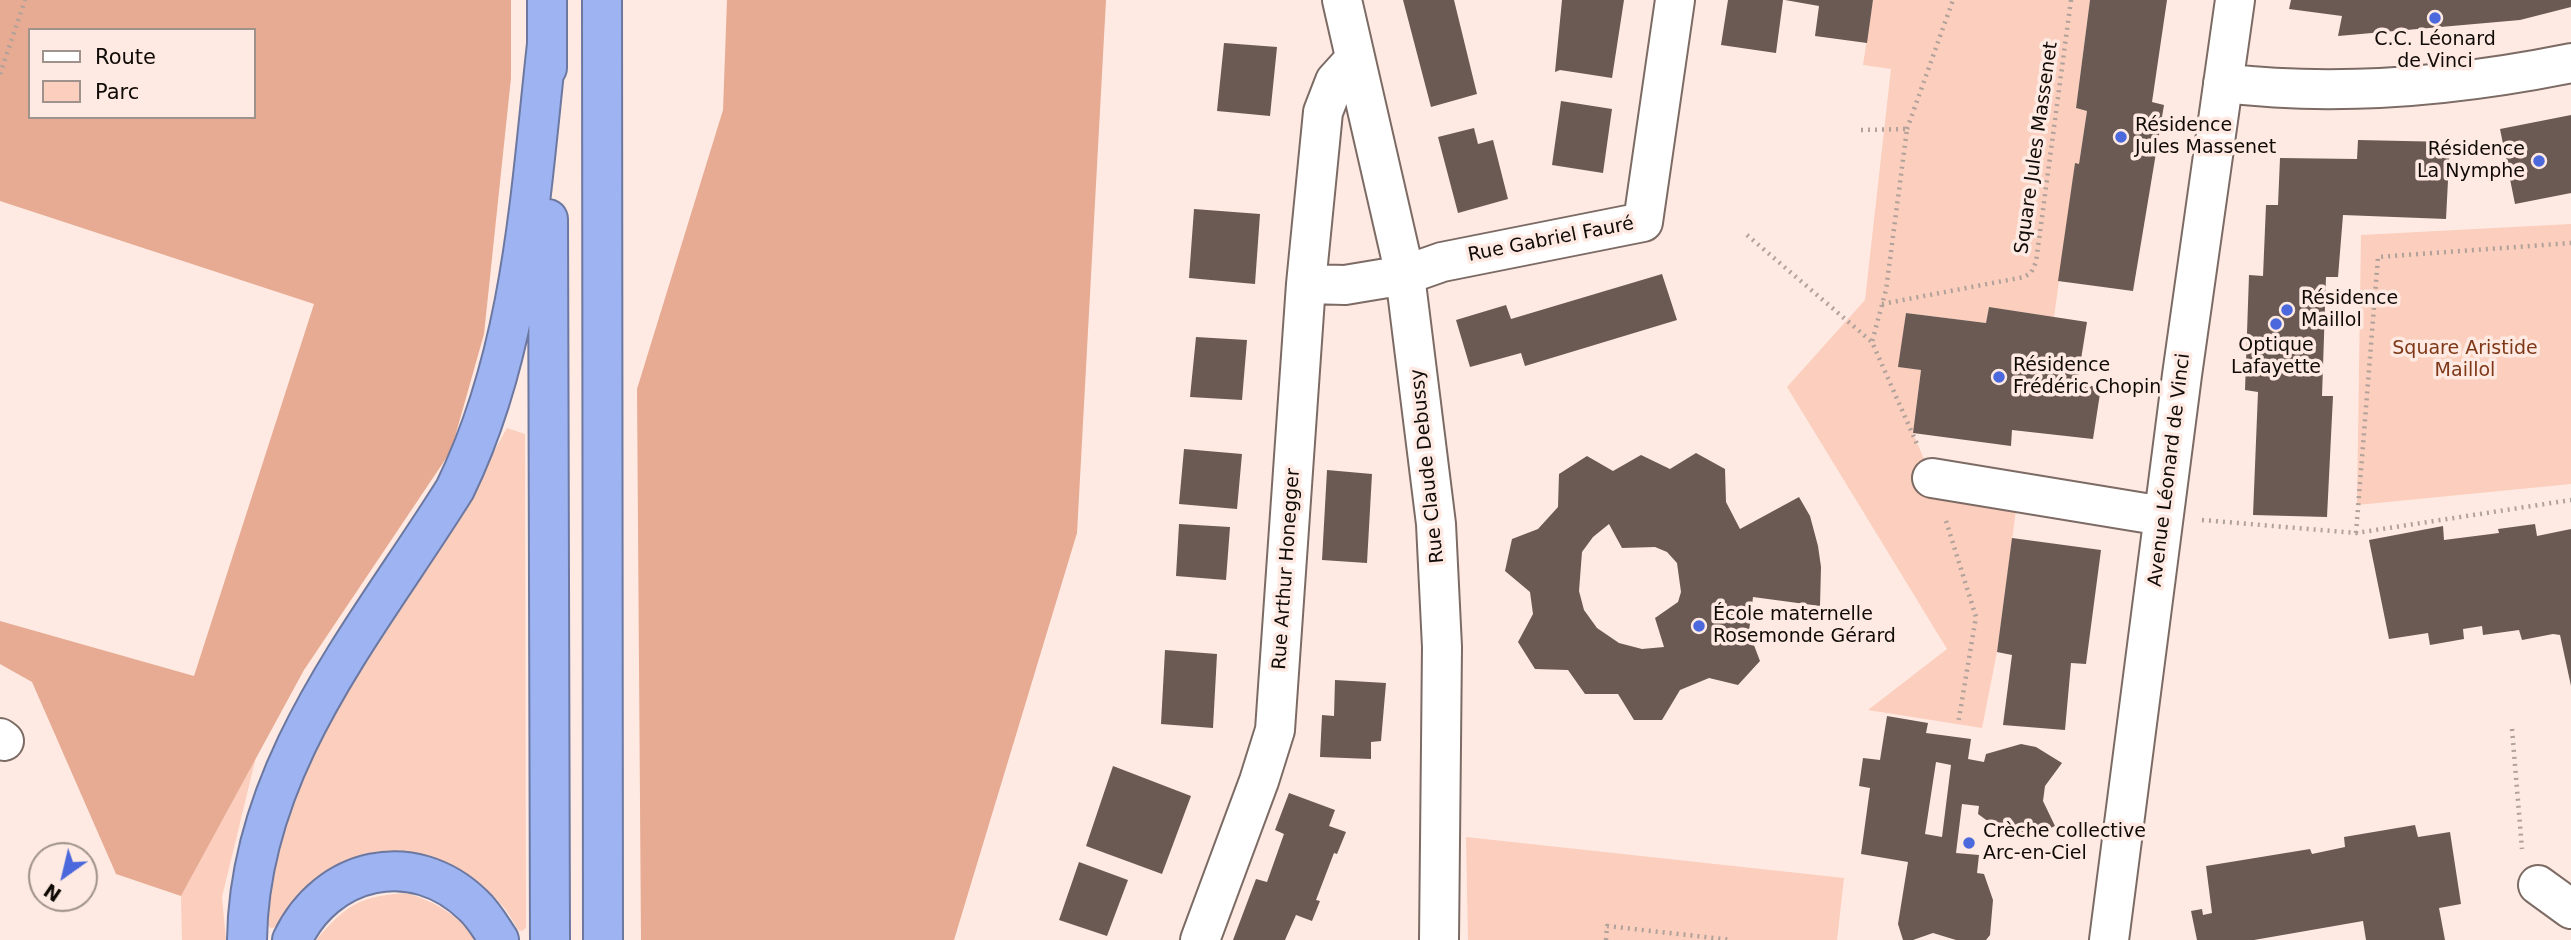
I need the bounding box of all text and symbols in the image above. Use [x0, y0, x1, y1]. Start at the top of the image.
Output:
marker: C.C. Léonard de Vinci [2427, 10, 2443, 26]
legend [28, 28, 256, 119]
place label: C.C. Léonard de Vinci [2374, 29, 2496, 73]
street label: Square Jules Massenet [2011, 40, 2063, 256]
text: Route [95, 45, 156, 69]
text: Parc [95, 80, 139, 104]
place label: Résidence Jules Massenet [2135, 115, 2276, 159]
marker: Résidence Jules Massenet [2113, 129, 2129, 145]
place label: Résidence La Nymphe [2417, 139, 2525, 183]
marker: Résidence La Nymphe [2531, 153, 2547, 169]
street label: Rue Gabriel Fauré [1466, 213, 1636, 267]
place label: Résidence Maillol [2301, 288, 2398, 332]
marker: Résidence Maillol [2279, 302, 2295, 318]
marker: Optique Lafayette [2268, 316, 2284, 332]
place label: Optique Lafayette [2231, 335, 2321, 379]
park label: Square Aristide Maillol [2392, 338, 2538, 382]
street label: Avenue Léonard de Vinci [2144, 352, 2196, 588]
place label: Résidence Frédéric Chopin [2013, 355, 2161, 399]
street label: Rue Claude Debussy [1406, 368, 1450, 564]
marker: Résidence Frédéric Chopin [1991, 369, 2007, 385]
street label: Rue Arthur Honegger [1269, 468, 1305, 670]
place label: École maternelle Rosemonde Gérard [1713, 604, 1896, 648]
marker: École maternelle Rosemonde Gérard [1691, 618, 1707, 634]
place label: Crèche collective Arc-en-Ciel [1983, 821, 2146, 865]
marker: Crèche collective Arc-en-Ciel [1961, 835, 1977, 851]
north arrow [28, 842, 98, 912]
text: N [40, 879, 65, 906]

